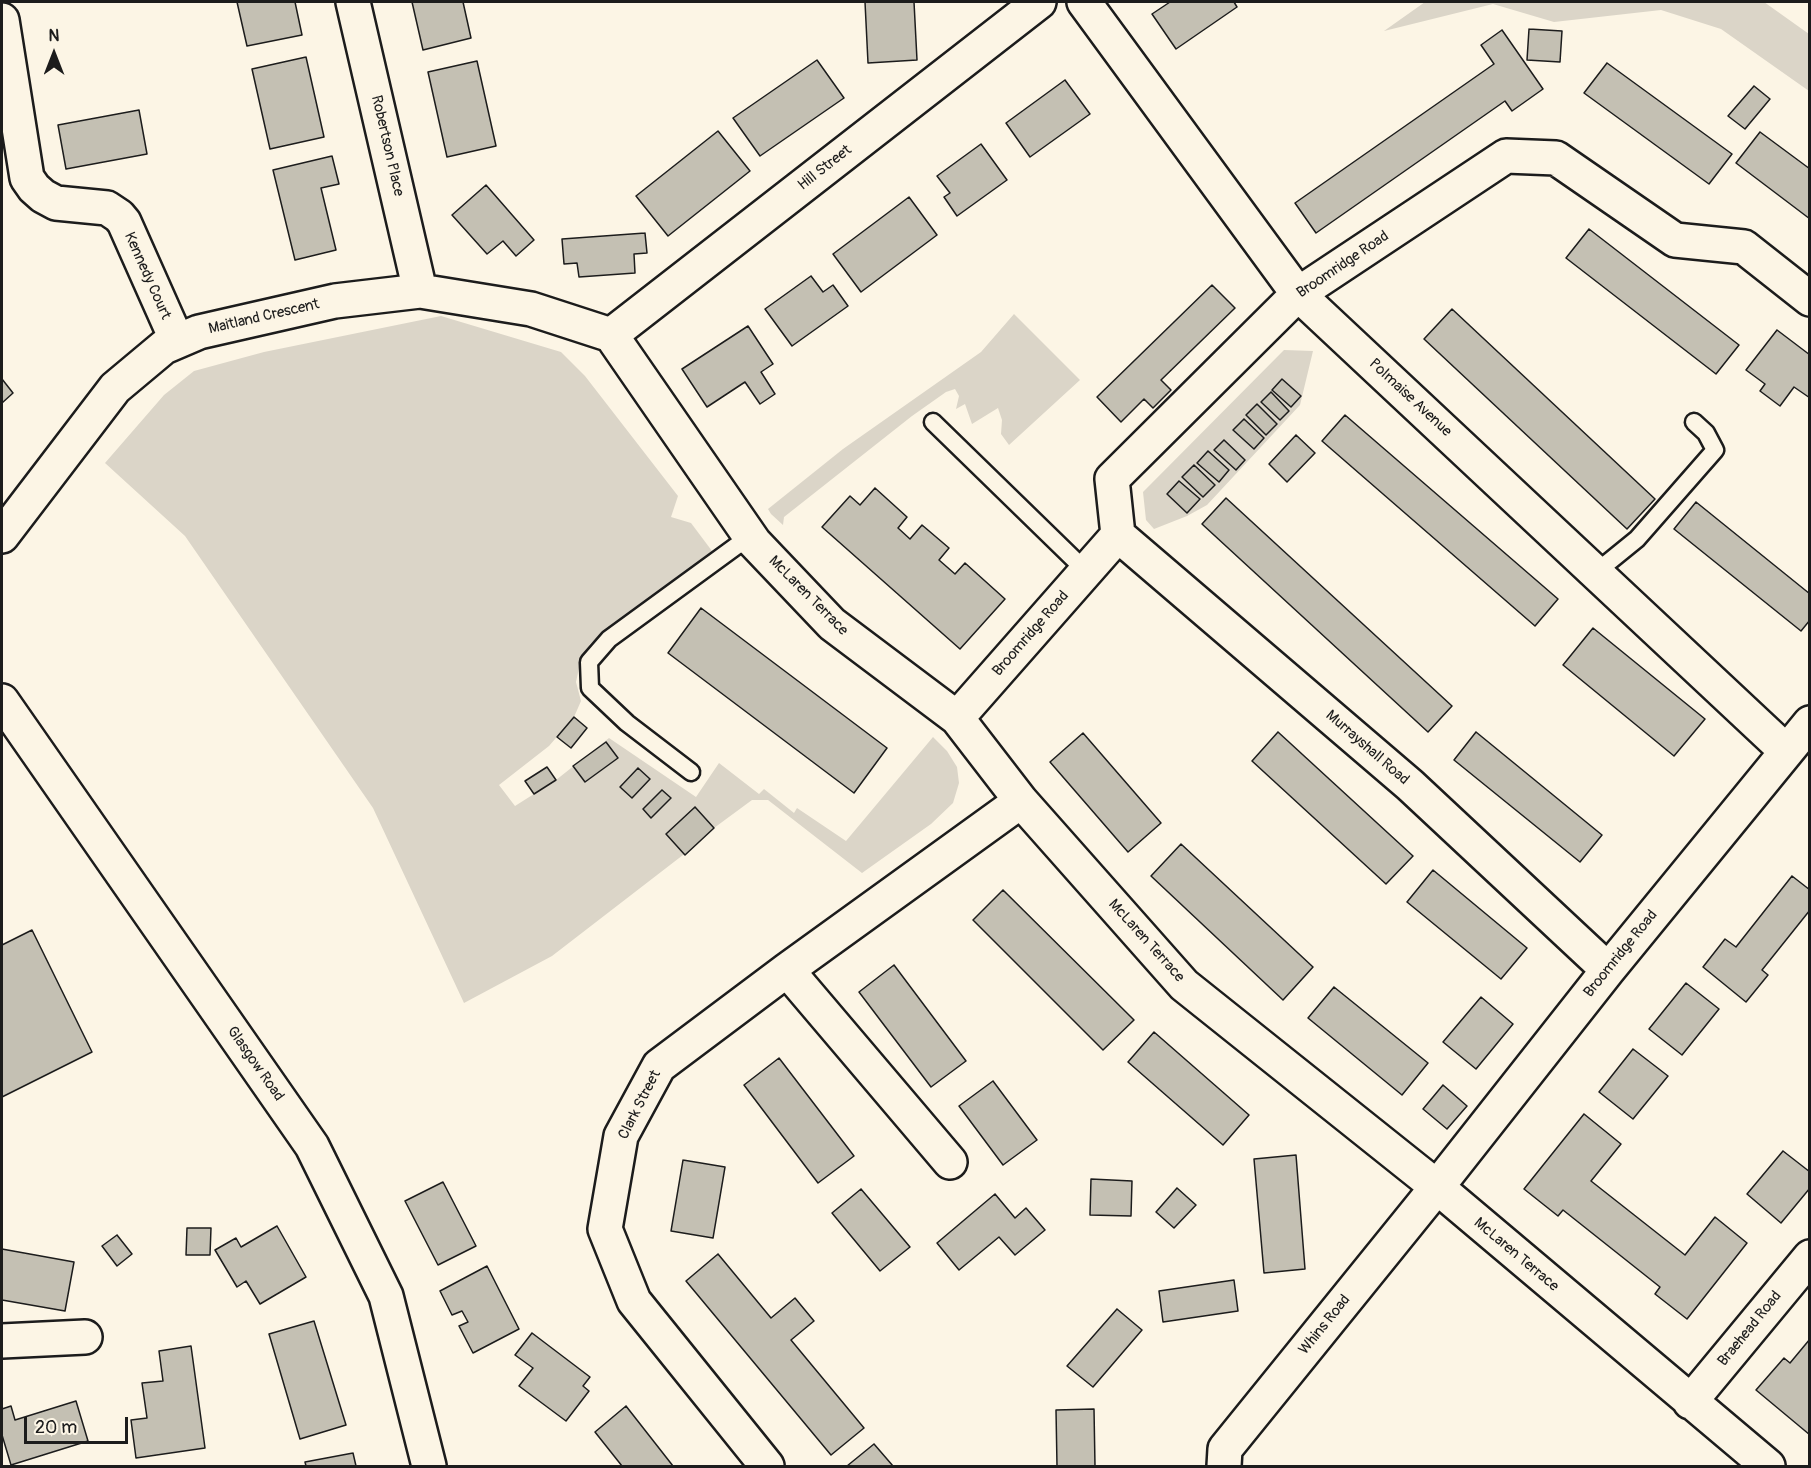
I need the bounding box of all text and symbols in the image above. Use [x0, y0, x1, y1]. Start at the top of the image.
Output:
north arrow [24, 24, 84, 84]
text: N [49, 26, 59, 46]
street label: Robertson Place [367, 94, 407, 198]
street label: Hill Street [795, 141, 855, 195]
street label: Broomridge Road [1294, 228, 1392, 302]
street label: Kennedy Court [120, 230, 174, 322]
street label: Maitland Crescent [207, 295, 321, 339]
street label: Polmaise Avenue [1365, 355, 1455, 441]
street label: McLaren Terrace [764, 552, 852, 640]
street label: Broomridge Road [989, 588, 1073, 680]
street label: Murrayshall Road [1322, 707, 1412, 789]
street label: McLaren Terrace [1104, 896, 1188, 986]
street label: Broomridge Road [1580, 907, 1662, 1001]
street label: Glasgow Road [223, 1023, 287, 1105]
street label: Clark Street [615, 1067, 665, 1143]
street label: McLaren Terrace [1470, 1214, 1562, 1296]
street label: Braehead Road [1714, 1288, 1786, 1370]
street label: Whins Road [1295, 1291, 1355, 1359]
scale bar [27, 1405, 130, 1443]
text: 20 m [35, 1416, 77, 1439]

